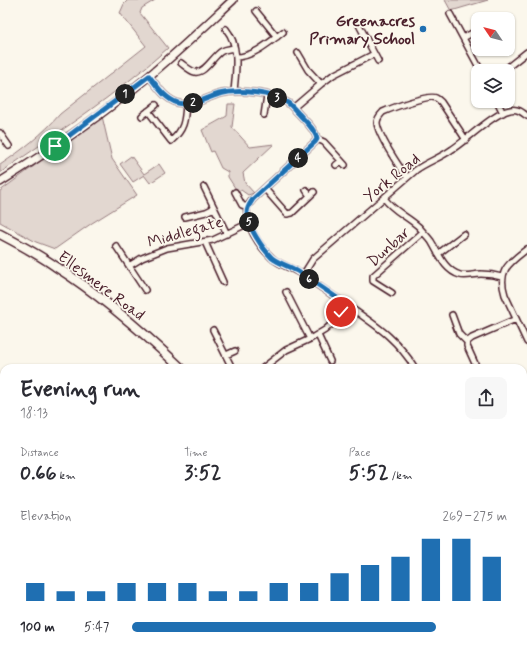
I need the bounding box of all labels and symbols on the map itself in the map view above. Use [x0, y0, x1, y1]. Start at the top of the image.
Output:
place label: Greenacres Primary School [309, 11, 416, 50]
north arrow [471, 12, 515, 56]
marker: Greenacres Primary School [418, 24, 428, 34]
pin: 1 [115, 84, 135, 104]
pin: 3 [267, 88, 287, 108]
pin: 2 [183, 93, 203, 113]
pin [38, 129, 72, 163]
pin: 4 [288, 148, 308, 168]
street label: York Road [359, 149, 425, 207]
street label: Middlegate [145, 212, 226, 254]
pin: 5 [239, 212, 259, 232]
street label: Dunbar [363, 222, 415, 272]
street label: Ellesmere Road [53, 247, 149, 326]
pin: 6 [299, 269, 319, 289]
pin [324, 295, 358, 329]

